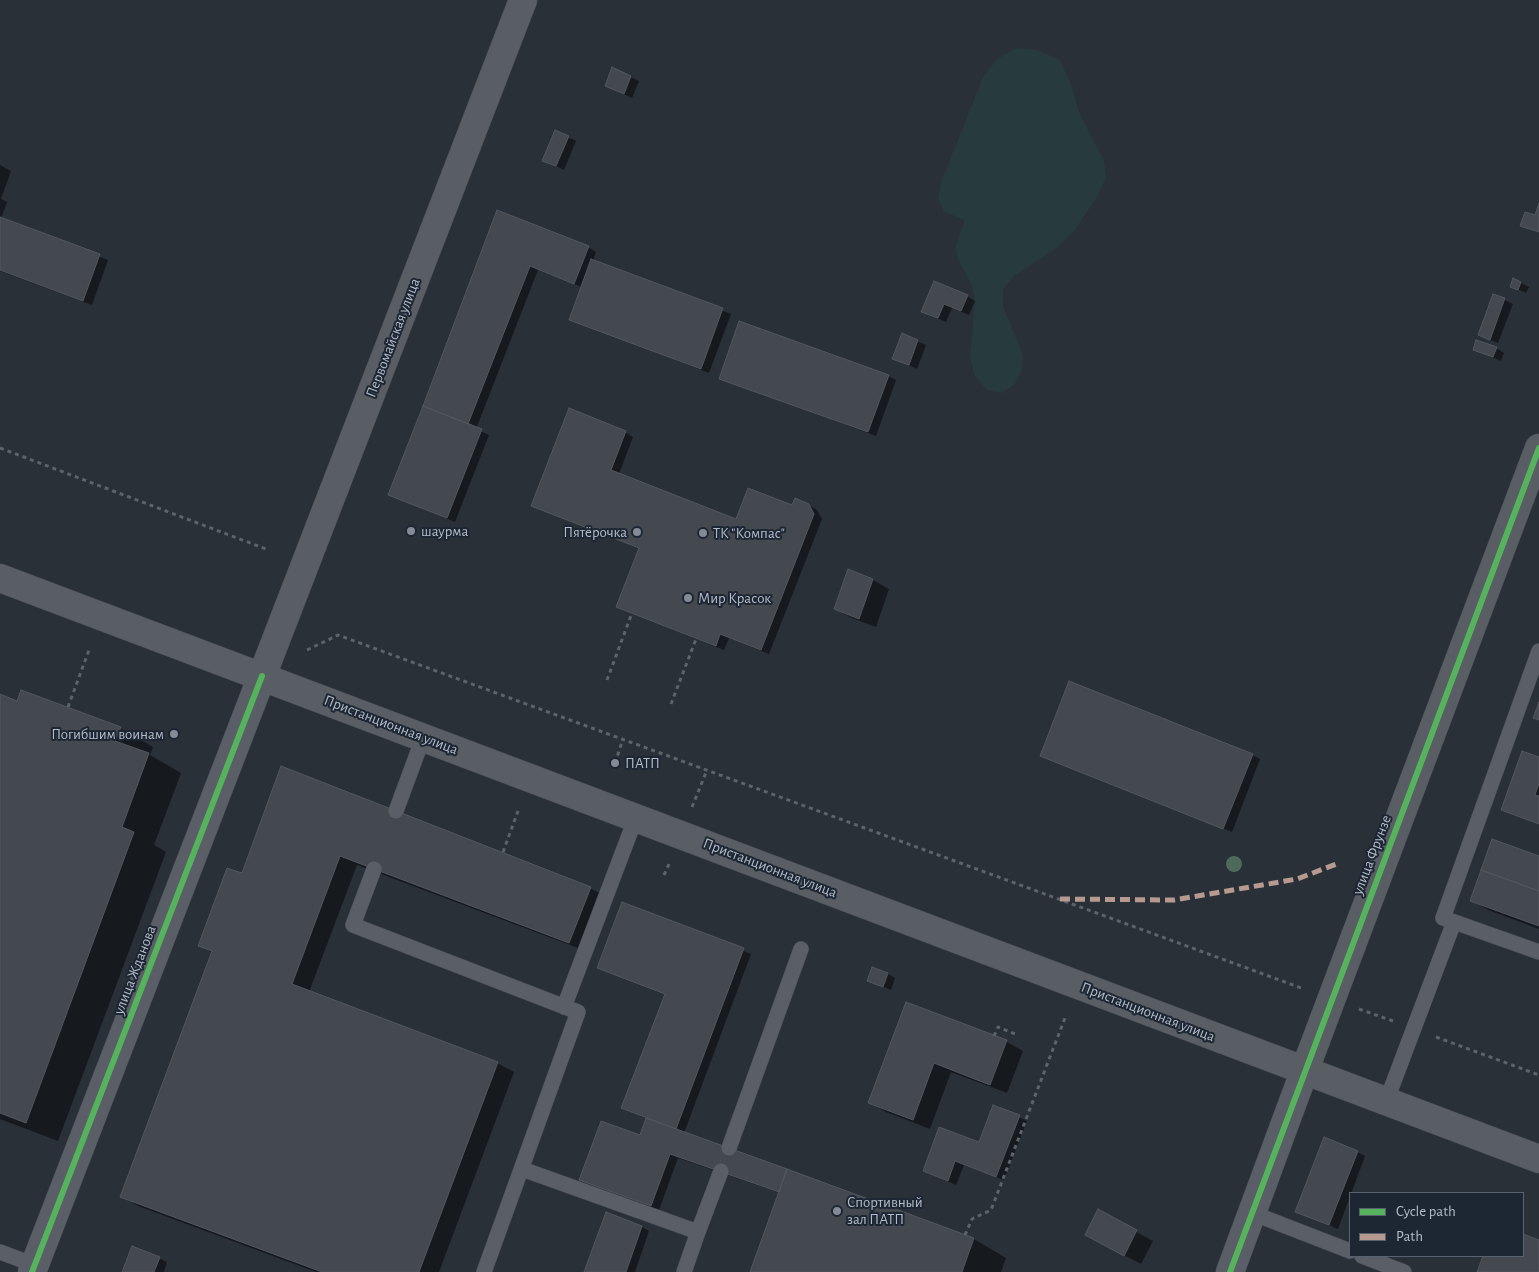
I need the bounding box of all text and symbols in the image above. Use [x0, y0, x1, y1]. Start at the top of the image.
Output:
street label: Первомайская улица [362, 276, 424, 400]
place label: шаурма [421, 522, 468, 540]
place label: Пятёрочка [563, 523, 627, 541]
place label: ТК "Компас" [713, 524, 785, 542]
marker: шаурма [405, 525, 417, 537]
marker: Пятёрочка [631, 526, 643, 538]
marker: ТК "Компас" [697, 527, 709, 539]
place label: Мир Красок [698, 589, 771, 607]
marker: Мир Красок [682, 592, 694, 604]
street label: Пристанционная улица [321, 691, 461, 759]
place label: Погибшим воинам [51, 725, 164, 743]
marker: Погибшим воинам [168, 728, 180, 740]
place label: ПАТП [625, 754, 660, 772]
marker: ПАТП [609, 757, 621, 769]
street label: улица Фрунзе [1349, 813, 1395, 897]
street label: Пристанционная улица [700, 834, 840, 902]
street label: улица Жданова [110, 923, 160, 1017]
street label: Пристанционная улица [1078, 978, 1218, 1046]
legend [1349, 1192, 1524, 1257]
place label: Спортивный зал ПАТП [847, 1193, 923, 1228]
text: Cycle path [1396, 1204, 1456, 1219]
marker: Спортивный зал ПАТП [831, 1205, 843, 1217]
text: Path [1396, 1229, 1423, 1244]

